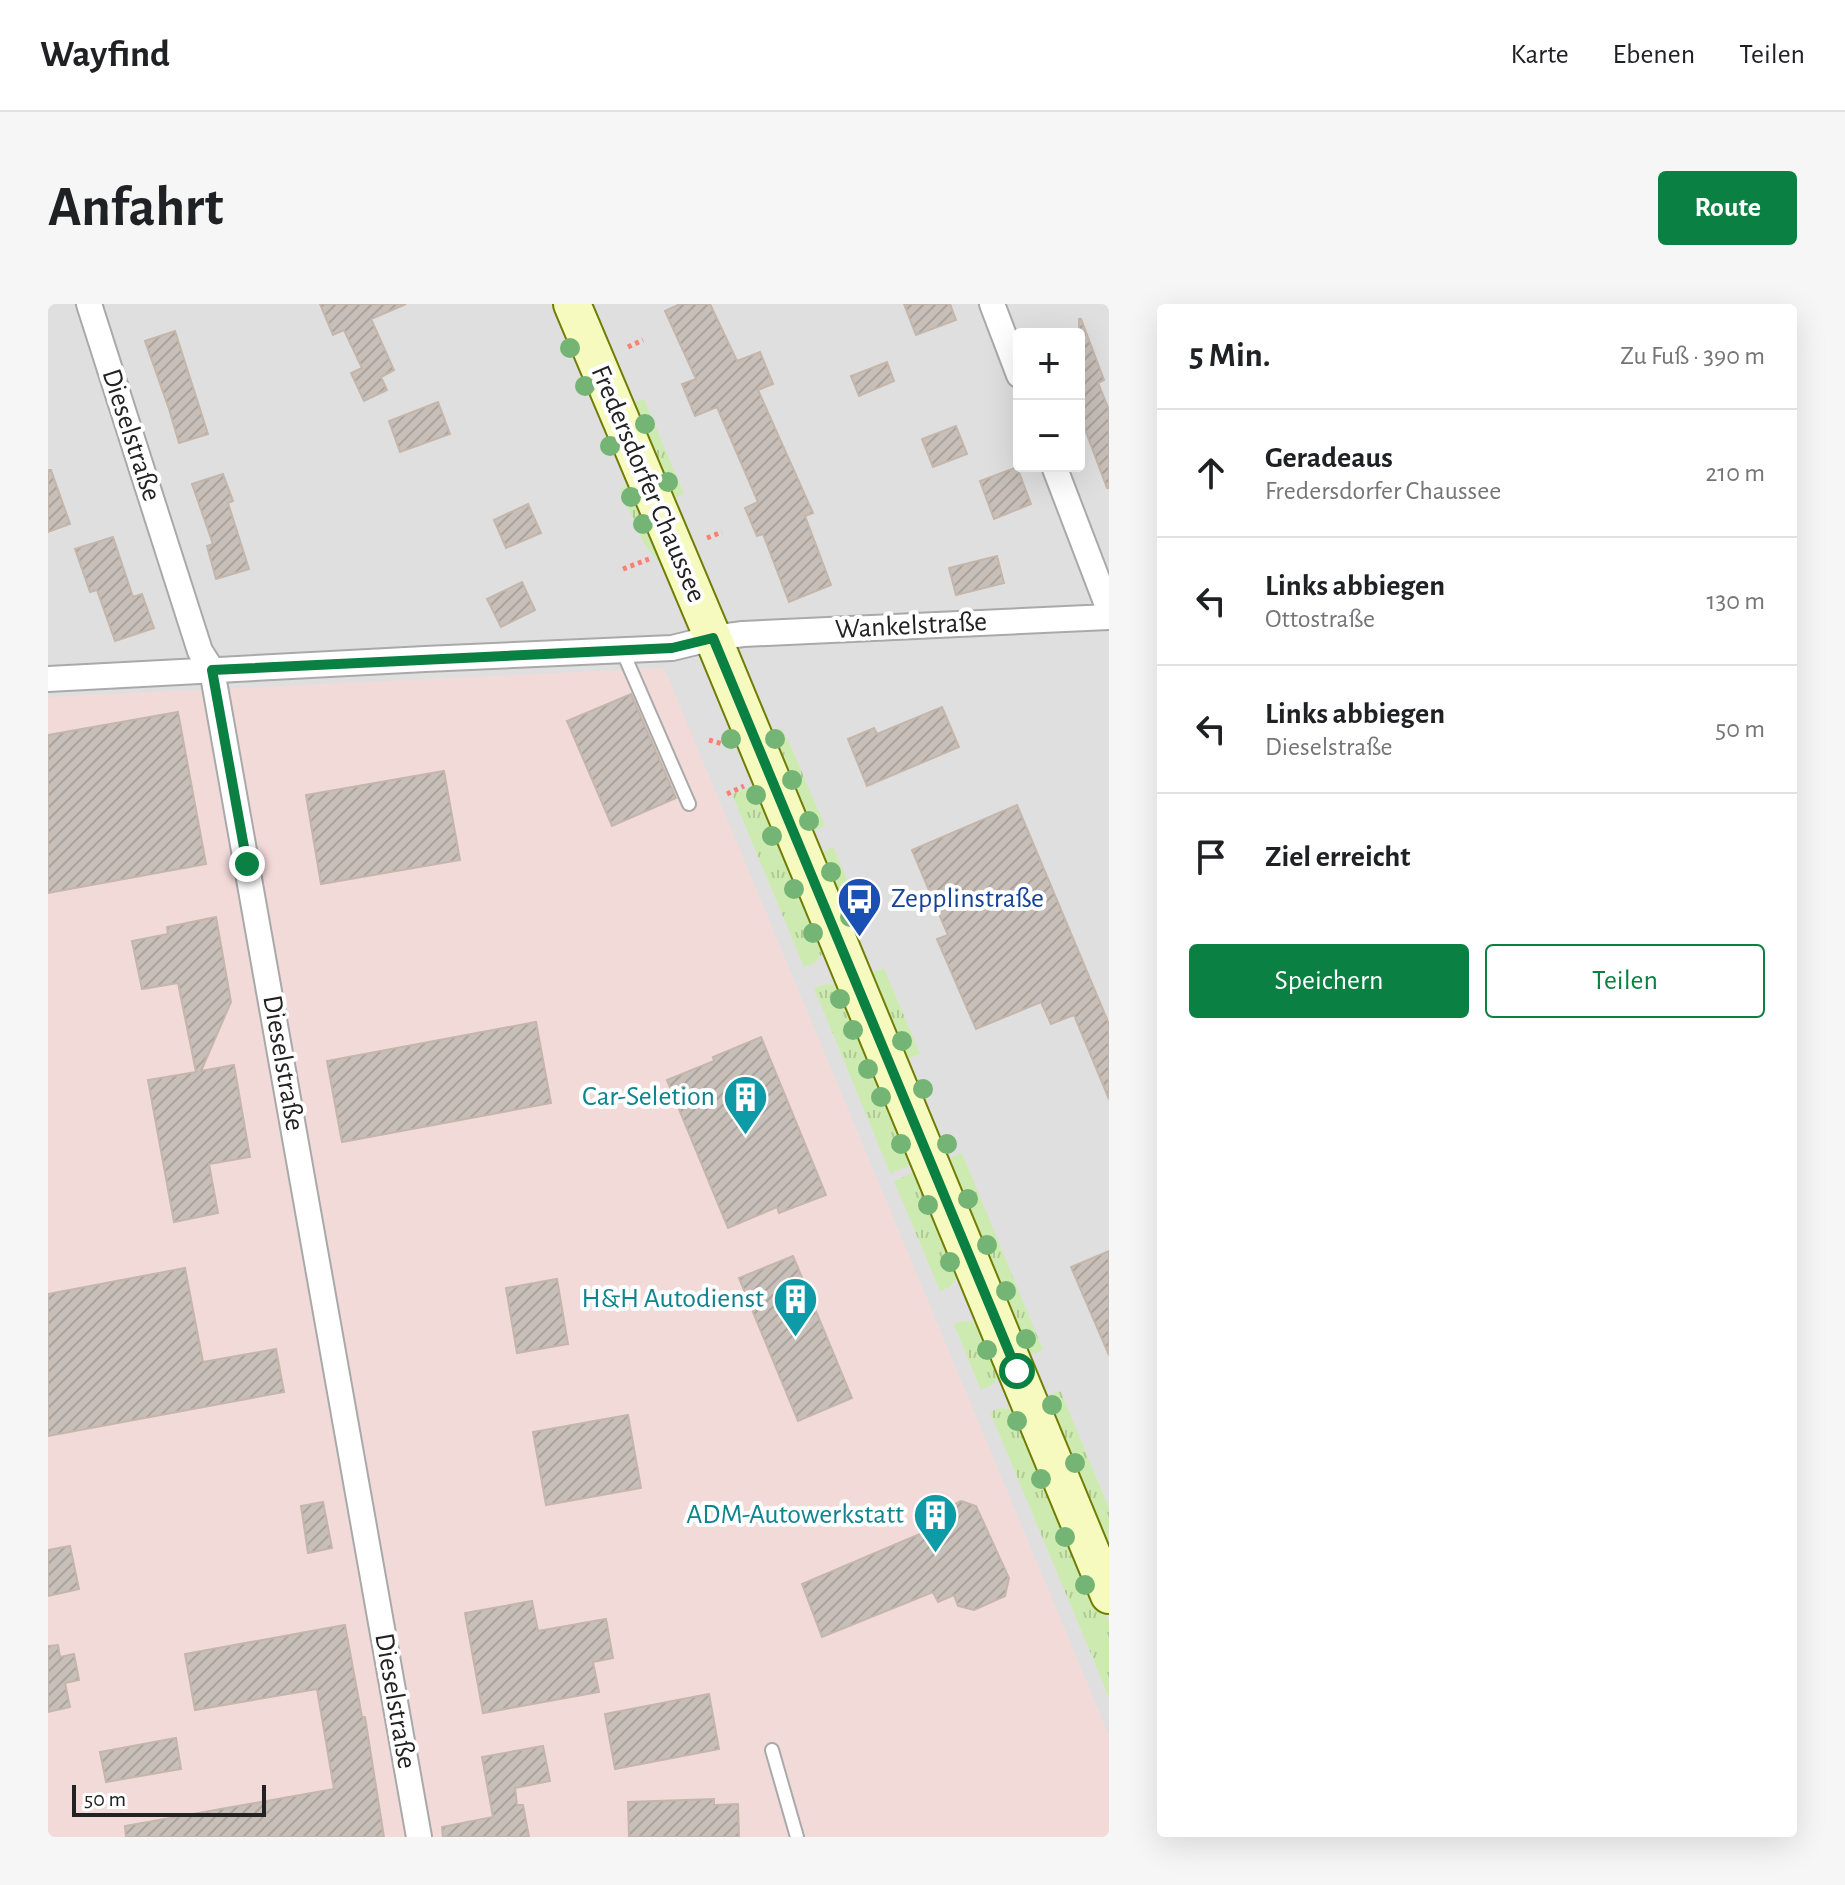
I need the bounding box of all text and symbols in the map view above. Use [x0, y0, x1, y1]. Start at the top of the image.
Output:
text: Wayfind [40, 36, 170, 74]
text: Karte [1510, 41, 1569, 69]
text: Ebenen [1613, 41, 1695, 69]
text: Teilen [1739, 41, 1805, 69]
button: Route [1658, 171, 1797, 245]
text: Anfahrt [48, 180, 224, 236]
map controls [1013, 328, 1085, 472]
button: + [1013, 328, 1085, 400]
text: 5 Min. [1189, 339, 1271, 373]
text: Zu Fuß · 390 m [1620, 343, 1765, 369]
street label: Fredersdorfer Chaussee [585, 361, 711, 607]
street label: Dieselstraße [96, 365, 166, 505]
button: − [1013, 400, 1085, 472]
text: Geradeaus [1265, 443, 1393, 473]
icon: ahead [1189, 451, 1233, 495]
text: 210 m [1705, 460, 1765, 486]
text: Fredersdorfer Chaussee [1265, 478, 1501, 504]
text: Links abbiegen [1265, 571, 1445, 601]
icon: left [1189, 579, 1233, 623]
text: 130 m [1707, 588, 1765, 614]
text: Ottostraße [1265, 606, 1375, 632]
street label: Wankelstraße [834, 608, 988, 644]
text: Links abbiegen [1265, 699, 1445, 729]
icon: left [1189, 707, 1233, 751]
text: 50 m [1715, 716, 1765, 742]
text: Dieselstraße [1265, 734, 1393, 760]
icon: arrive [1189, 835, 1233, 879]
text: Ziel erreicht [1265, 842, 1410, 872]
route end [229, 846, 265, 882]
bus stop icon: Zepplinstraße [836, 875, 884, 938]
place label: Zepplinstraße [891, 885, 1044, 913]
button: Speichern [1189, 944, 1469, 1018]
button: Teilen [1485, 944, 1765, 1018]
street label: Dieselstraße [257, 993, 309, 1133]
building icon: Car-Seletion [722, 1073, 770, 1136]
place label: Car-Seletion [582, 1083, 715, 1111]
building icon: H&H Autodienst [771, 1275, 819, 1338]
place label: H&H Autodienst [582, 1285, 764, 1313]
route start [999, 1353, 1035, 1389]
building icon: ADM-Autowerkstatt [911, 1491, 959, 1554]
place label: ADM-Autowerkstatt [686, 1501, 904, 1529]
street label: Dieselstraße [369, 1631, 421, 1771]
scale bar [72, 1781, 266, 1817]
text: 50 m [84, 1788, 126, 1810]

